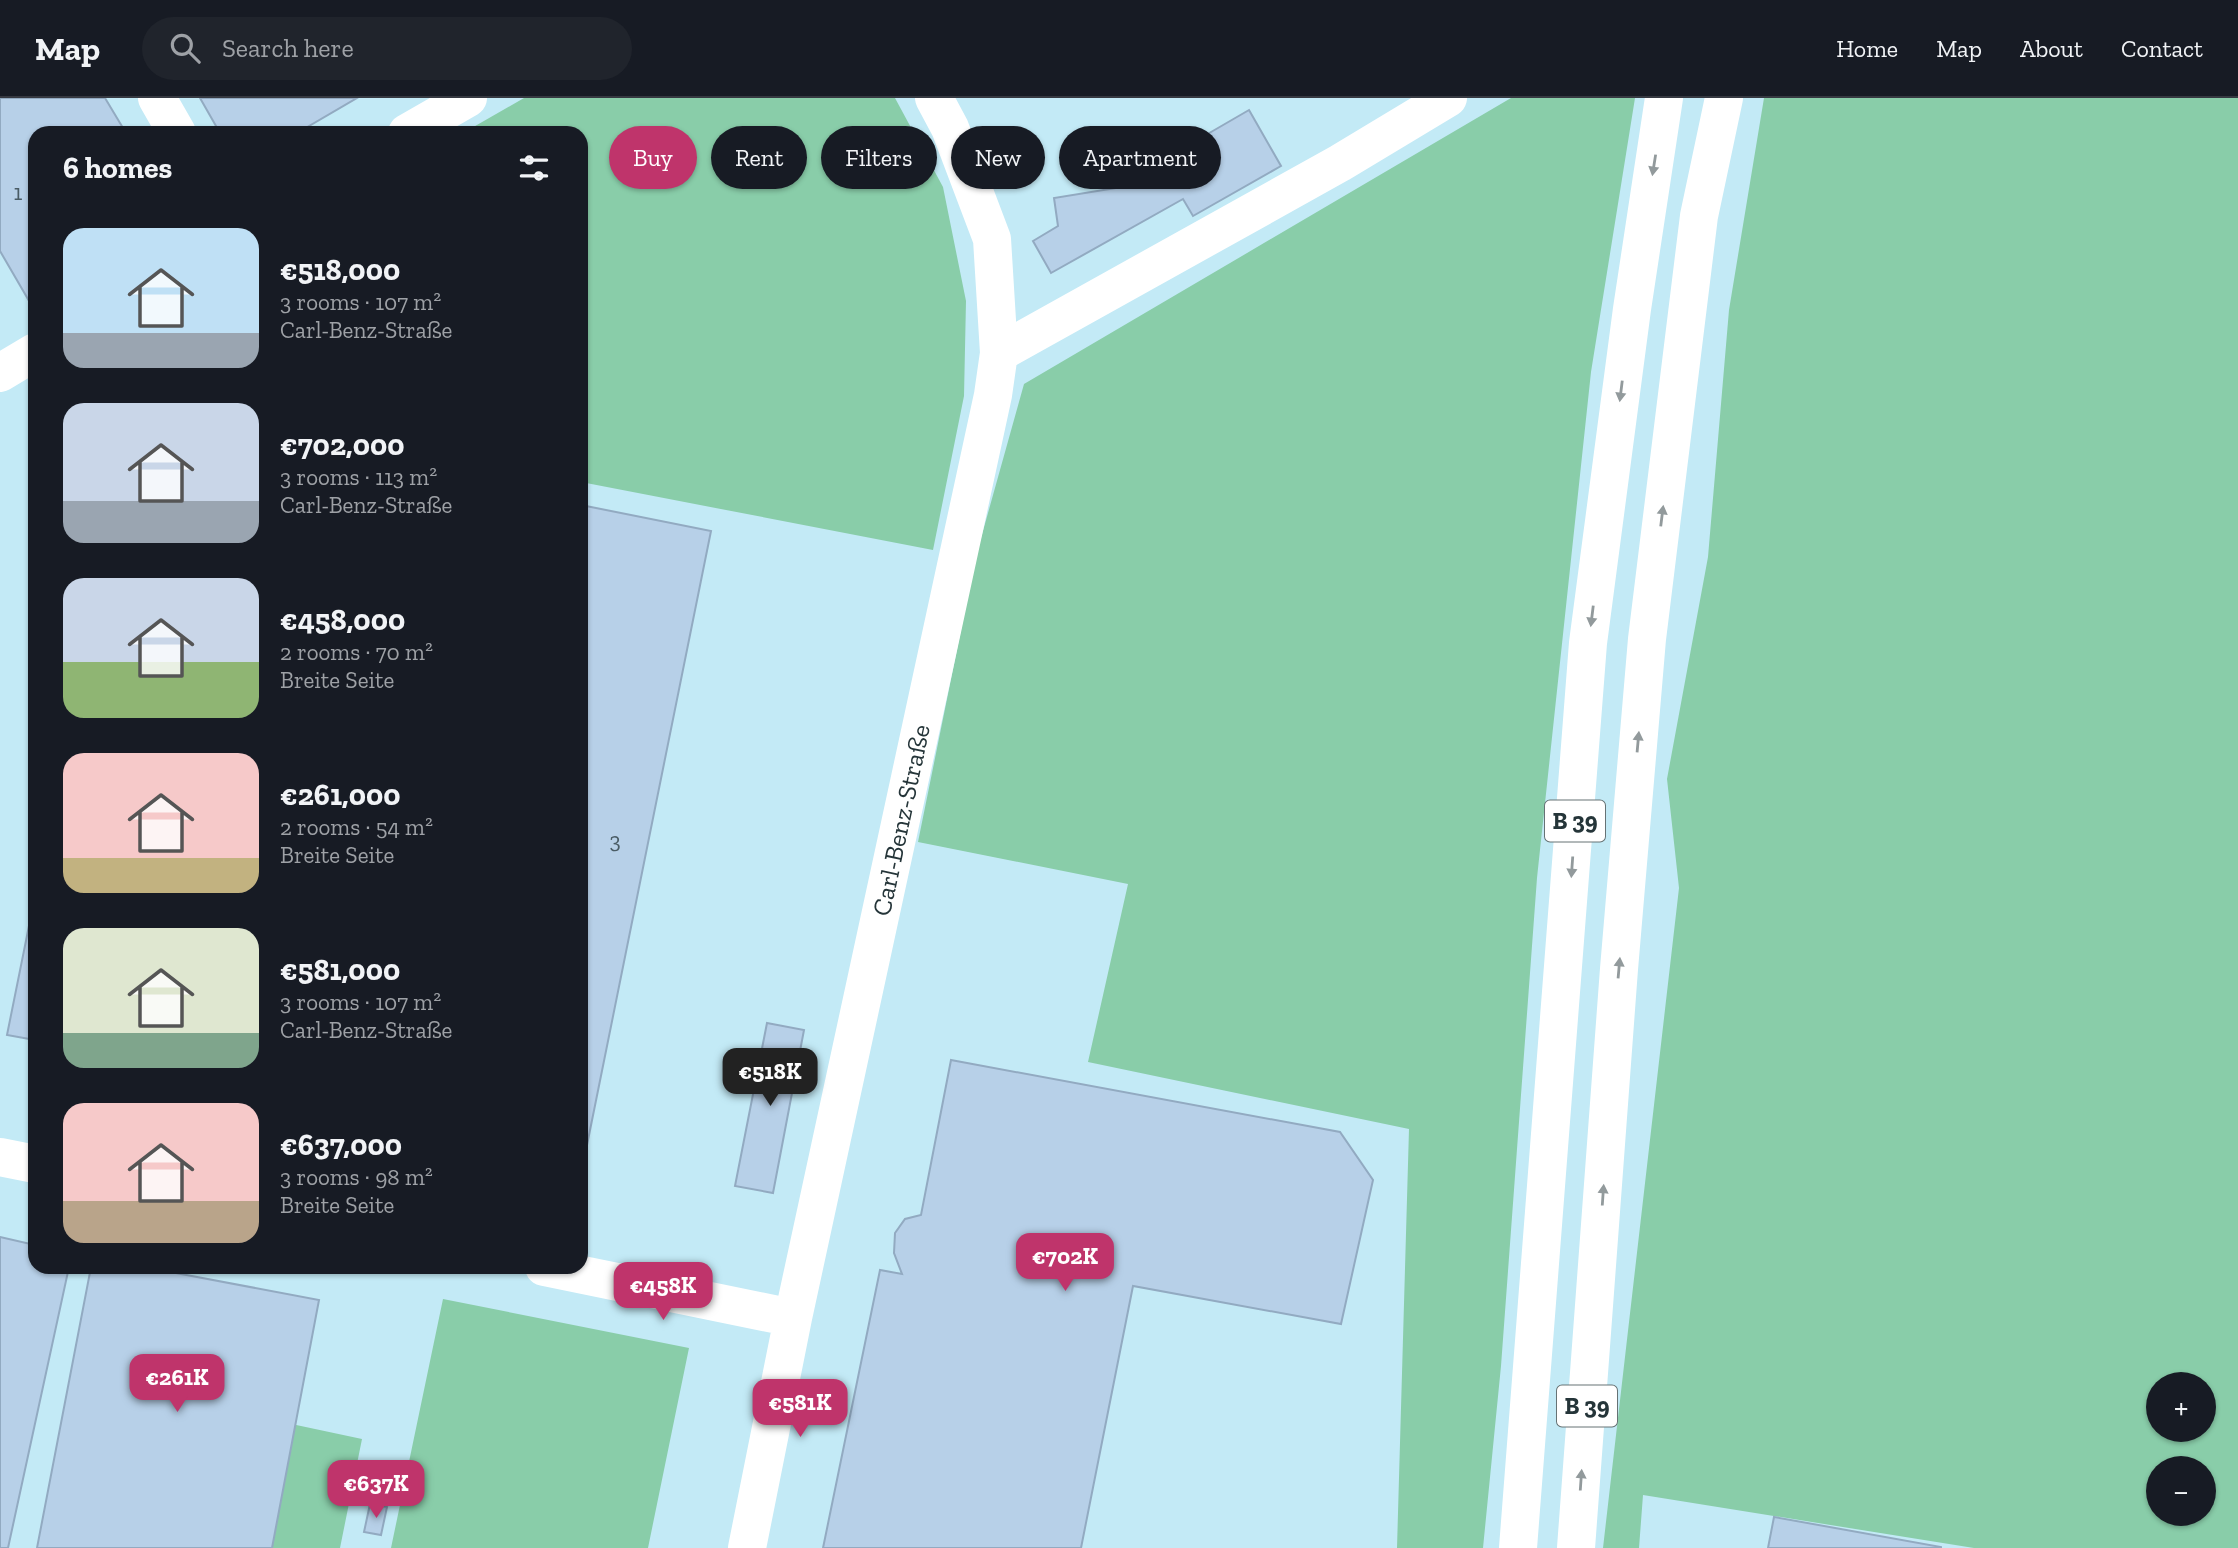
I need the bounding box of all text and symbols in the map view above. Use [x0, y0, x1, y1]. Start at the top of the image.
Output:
search box [142, 17, 632, 80]
text: Map [35, 29, 100, 68]
icon: search [166, 29, 204, 67]
text: Search here [222, 32, 354, 64]
text: Home [1836, 34, 1898, 63]
text: Map [1936, 34, 1982, 63]
text: About [2020, 34, 2083, 63]
text: Contact [2121, 34, 2203, 63]
chip: Buy [609, 126, 697, 189]
chip: Rent [711, 126, 807, 189]
chip: Filters [821, 126, 937, 189]
chip: New [951, 126, 1045, 189]
chip: Apartment [1059, 126, 1221, 189]
icon: filters [515, 149, 553, 187]
text: 6 homes [63, 150, 172, 186]
one-way arrow [1648, 155, 1659, 177]
house number: 1 [14, 178, 23, 206]
text: €518,000 [280, 252, 400, 288]
icon: home [119, 256, 203, 340]
text: 3 rooms · 107 m² [280, 288, 441, 316]
text: Carl-Benz-Straße [280, 316, 452, 344]
one-way arrow [1616, 380, 1627, 402]
text: €702,000 [280, 427, 405, 463]
icon: home [119, 431, 203, 515]
text: 3 rooms · 113 m² [280, 463, 437, 491]
text: Carl-Benz-Straße [280, 491, 452, 519]
one-way arrow [1657, 504, 1668, 526]
text: €458,000 [280, 602, 405, 638]
one-way arrow [1586, 605, 1597, 627]
icon: home [119, 606, 203, 690]
text: 2 rooms · 70 m² [280, 638, 433, 666]
text: Breite Seite [280, 666, 394, 694]
street label: Carl-Benz-Straße [865, 721, 937, 919]
one-way arrow [1633, 730, 1644, 752]
text: €261,000 [280, 777, 401, 813]
icon: home [119, 781, 203, 865]
road number: B 39 [1545, 800, 1605, 842]
text: 2 rooms · 54 m² [280, 813, 433, 841]
house number: 3 [609, 826, 621, 854]
text: Breite Seite [280, 841, 394, 869]
one-way arrow [1566, 857, 1577, 879]
text: €581,000 [280, 952, 400, 988]
icon: home [119, 956, 203, 1040]
one-way arrow [1614, 957, 1625, 979]
text: 3 rooms · 107 m² [280, 988, 441, 1016]
text: Carl-Benz-Straße [280, 1016, 452, 1044]
pin: €518K [721, 1048, 819, 1108]
text: €518K [739, 1057, 801, 1085]
text: €637,000 [280, 1127, 402, 1163]
icon: home [119, 1131, 203, 1215]
text: 3 rooms · 98 m² [280, 1163, 433, 1191]
one-way arrow [1597, 1184, 1608, 1206]
text: Breite Seite [280, 1191, 394, 1219]
pin: €702K [1016, 1234, 1114, 1293]
text: €702K [1032, 1242, 1098, 1270]
pin: €458K [614, 1262, 712, 1322]
text: €458K [630, 1271, 696, 1299]
pin: €261K [128, 1354, 226, 1414]
text: €261K [145, 1363, 209, 1391]
map controls [2146, 1372, 2216, 1526]
button: + [2146, 1372, 2216, 1442]
pin: €581K [751, 1380, 849, 1439]
road number: B 39 [1557, 1386, 1617, 1426]
text: €581K [769, 1388, 831, 1416]
button: − [2146, 1456, 2216, 1526]
pin: €637K [327, 1460, 425, 1520]
text: €637K [343, 1469, 409, 1497]
one-way arrow [1576, 1469, 1587, 1491]

